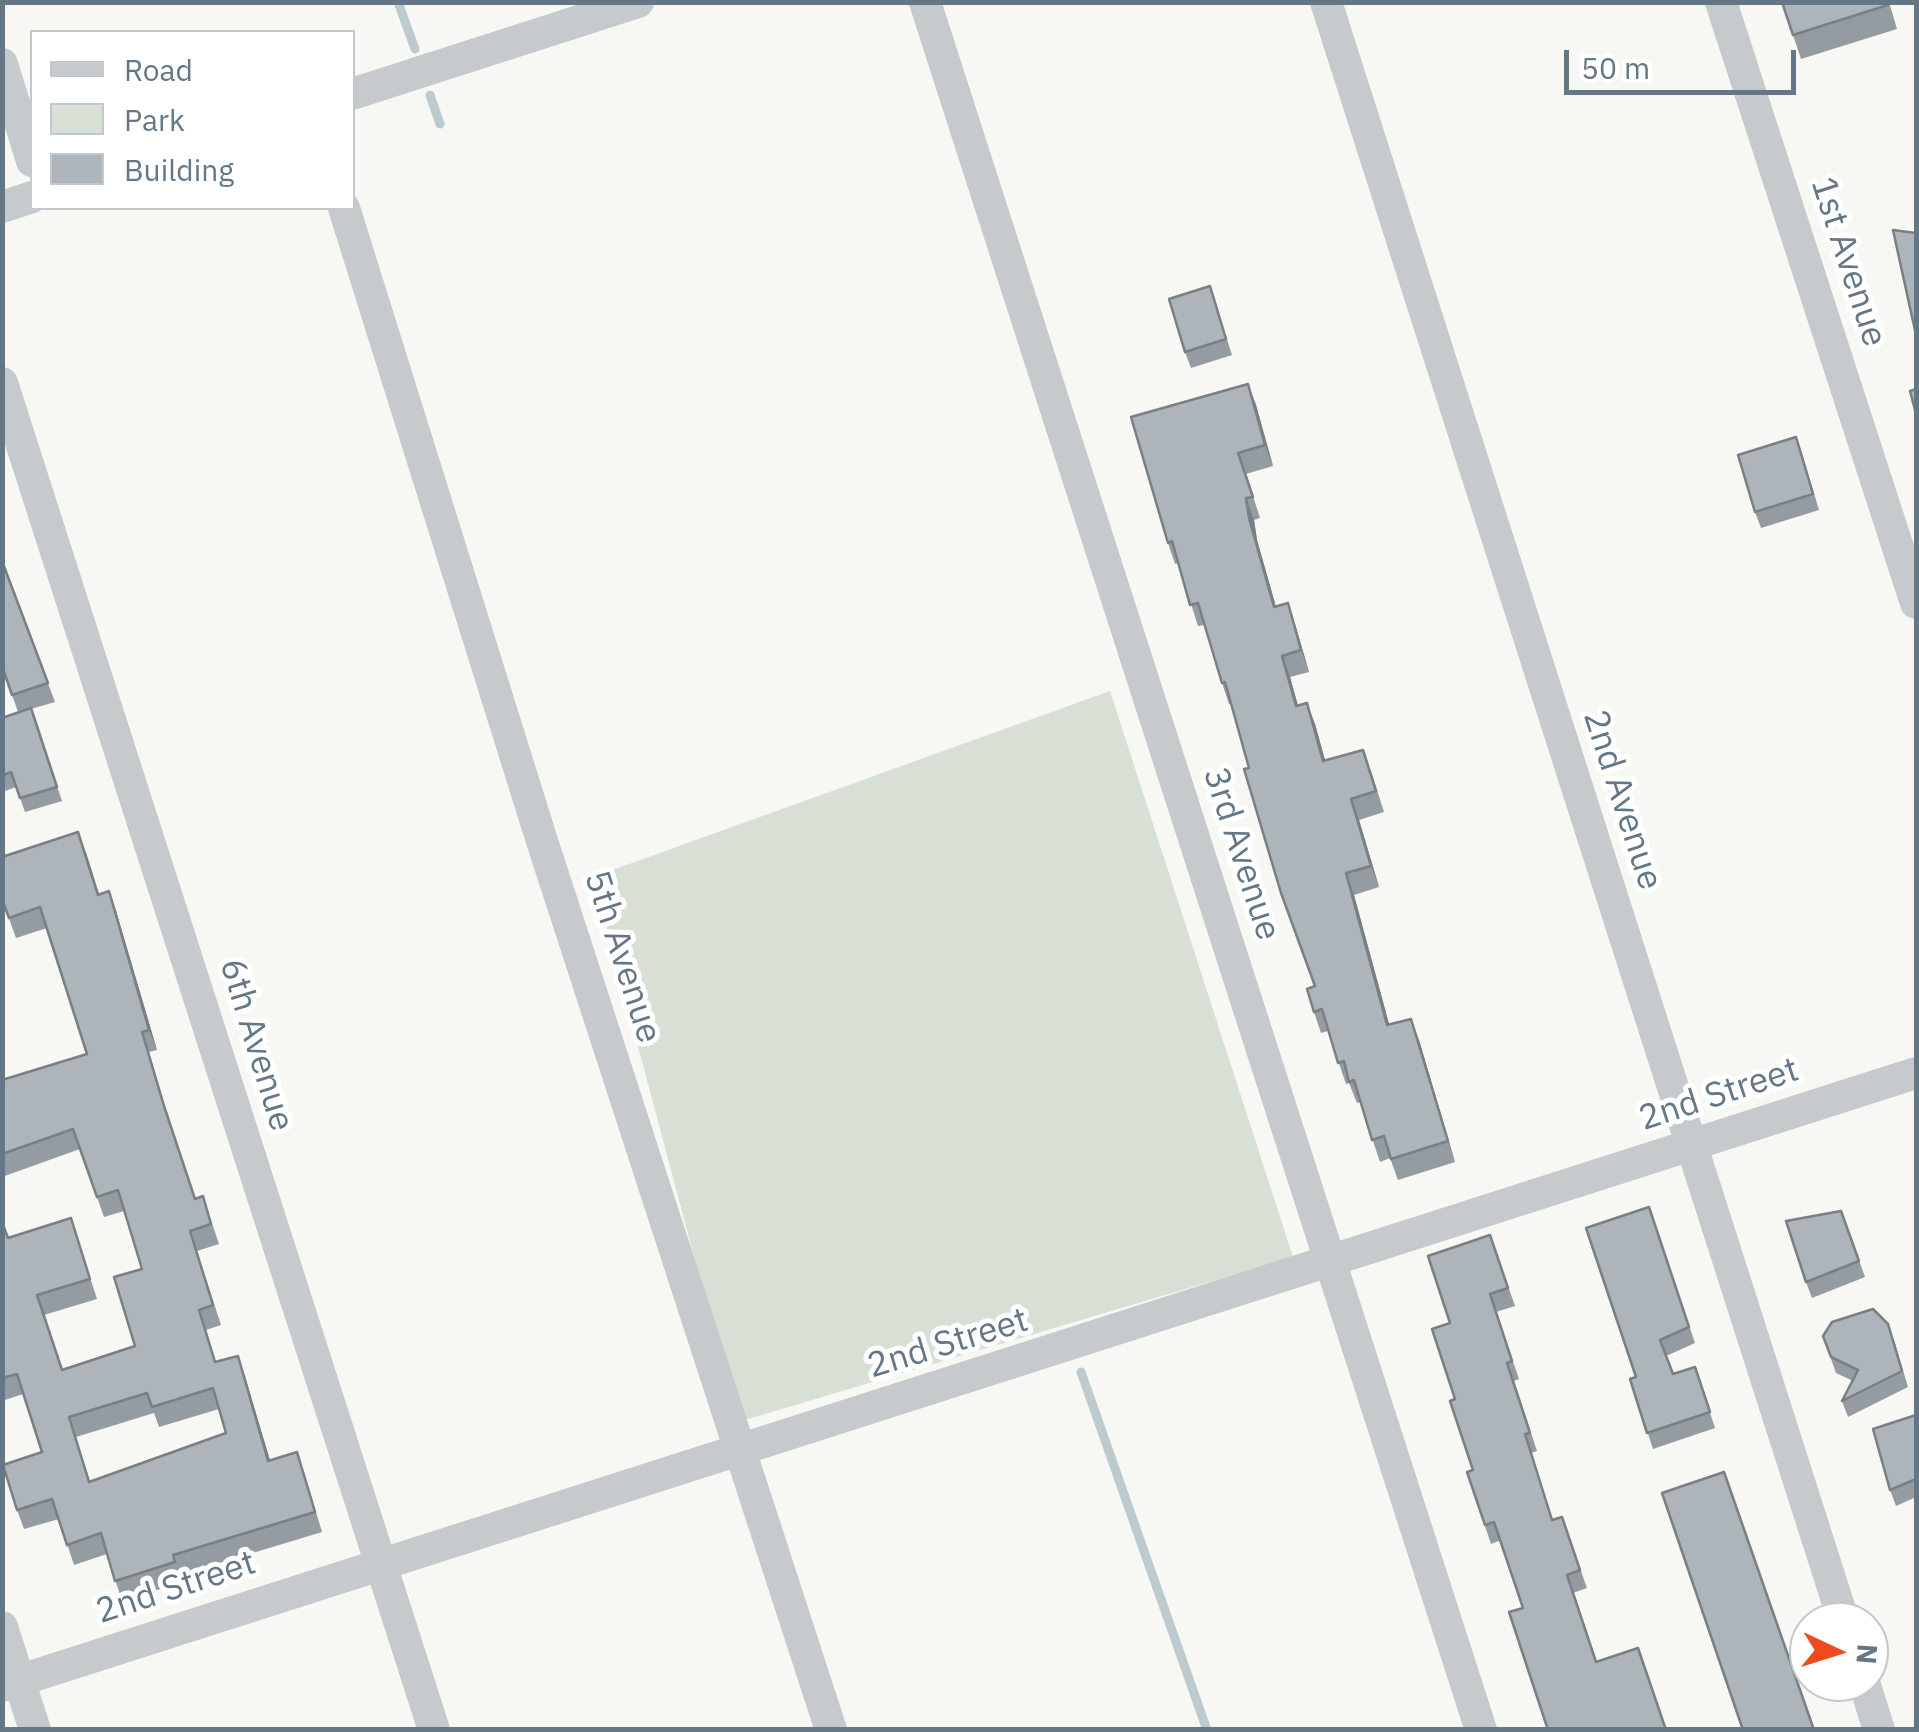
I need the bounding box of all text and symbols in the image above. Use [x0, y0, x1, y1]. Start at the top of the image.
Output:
legend [30, 30, 355, 210]
scale bar [1569, 30, 1802, 92]
text: 50 m [1581, 48, 1650, 87]
text: Road [124, 50, 193, 89]
text: Park [124, 100, 185, 139]
text: Building [124, 150, 234, 189]
street label: 1st Avenue [1801, 172, 1895, 352]
street label: 2nd Avenue [1573, 705, 1671, 895]
street label: 3rd Avenue [1193, 762, 1289, 946]
street label: 5th Avenue [574, 866, 670, 1048]
street label: 6th Avenue [210, 954, 302, 1136]
street label: 2nd Street [1634, 1049, 1804, 1141]
street label: 2nd Street [863, 1300, 1033, 1388]
street label: 2nd Street [91, 1542, 261, 1634]
north arrow [1789, 1602, 1889, 1702]
text: N [1848, 1643, 1887, 1665]

